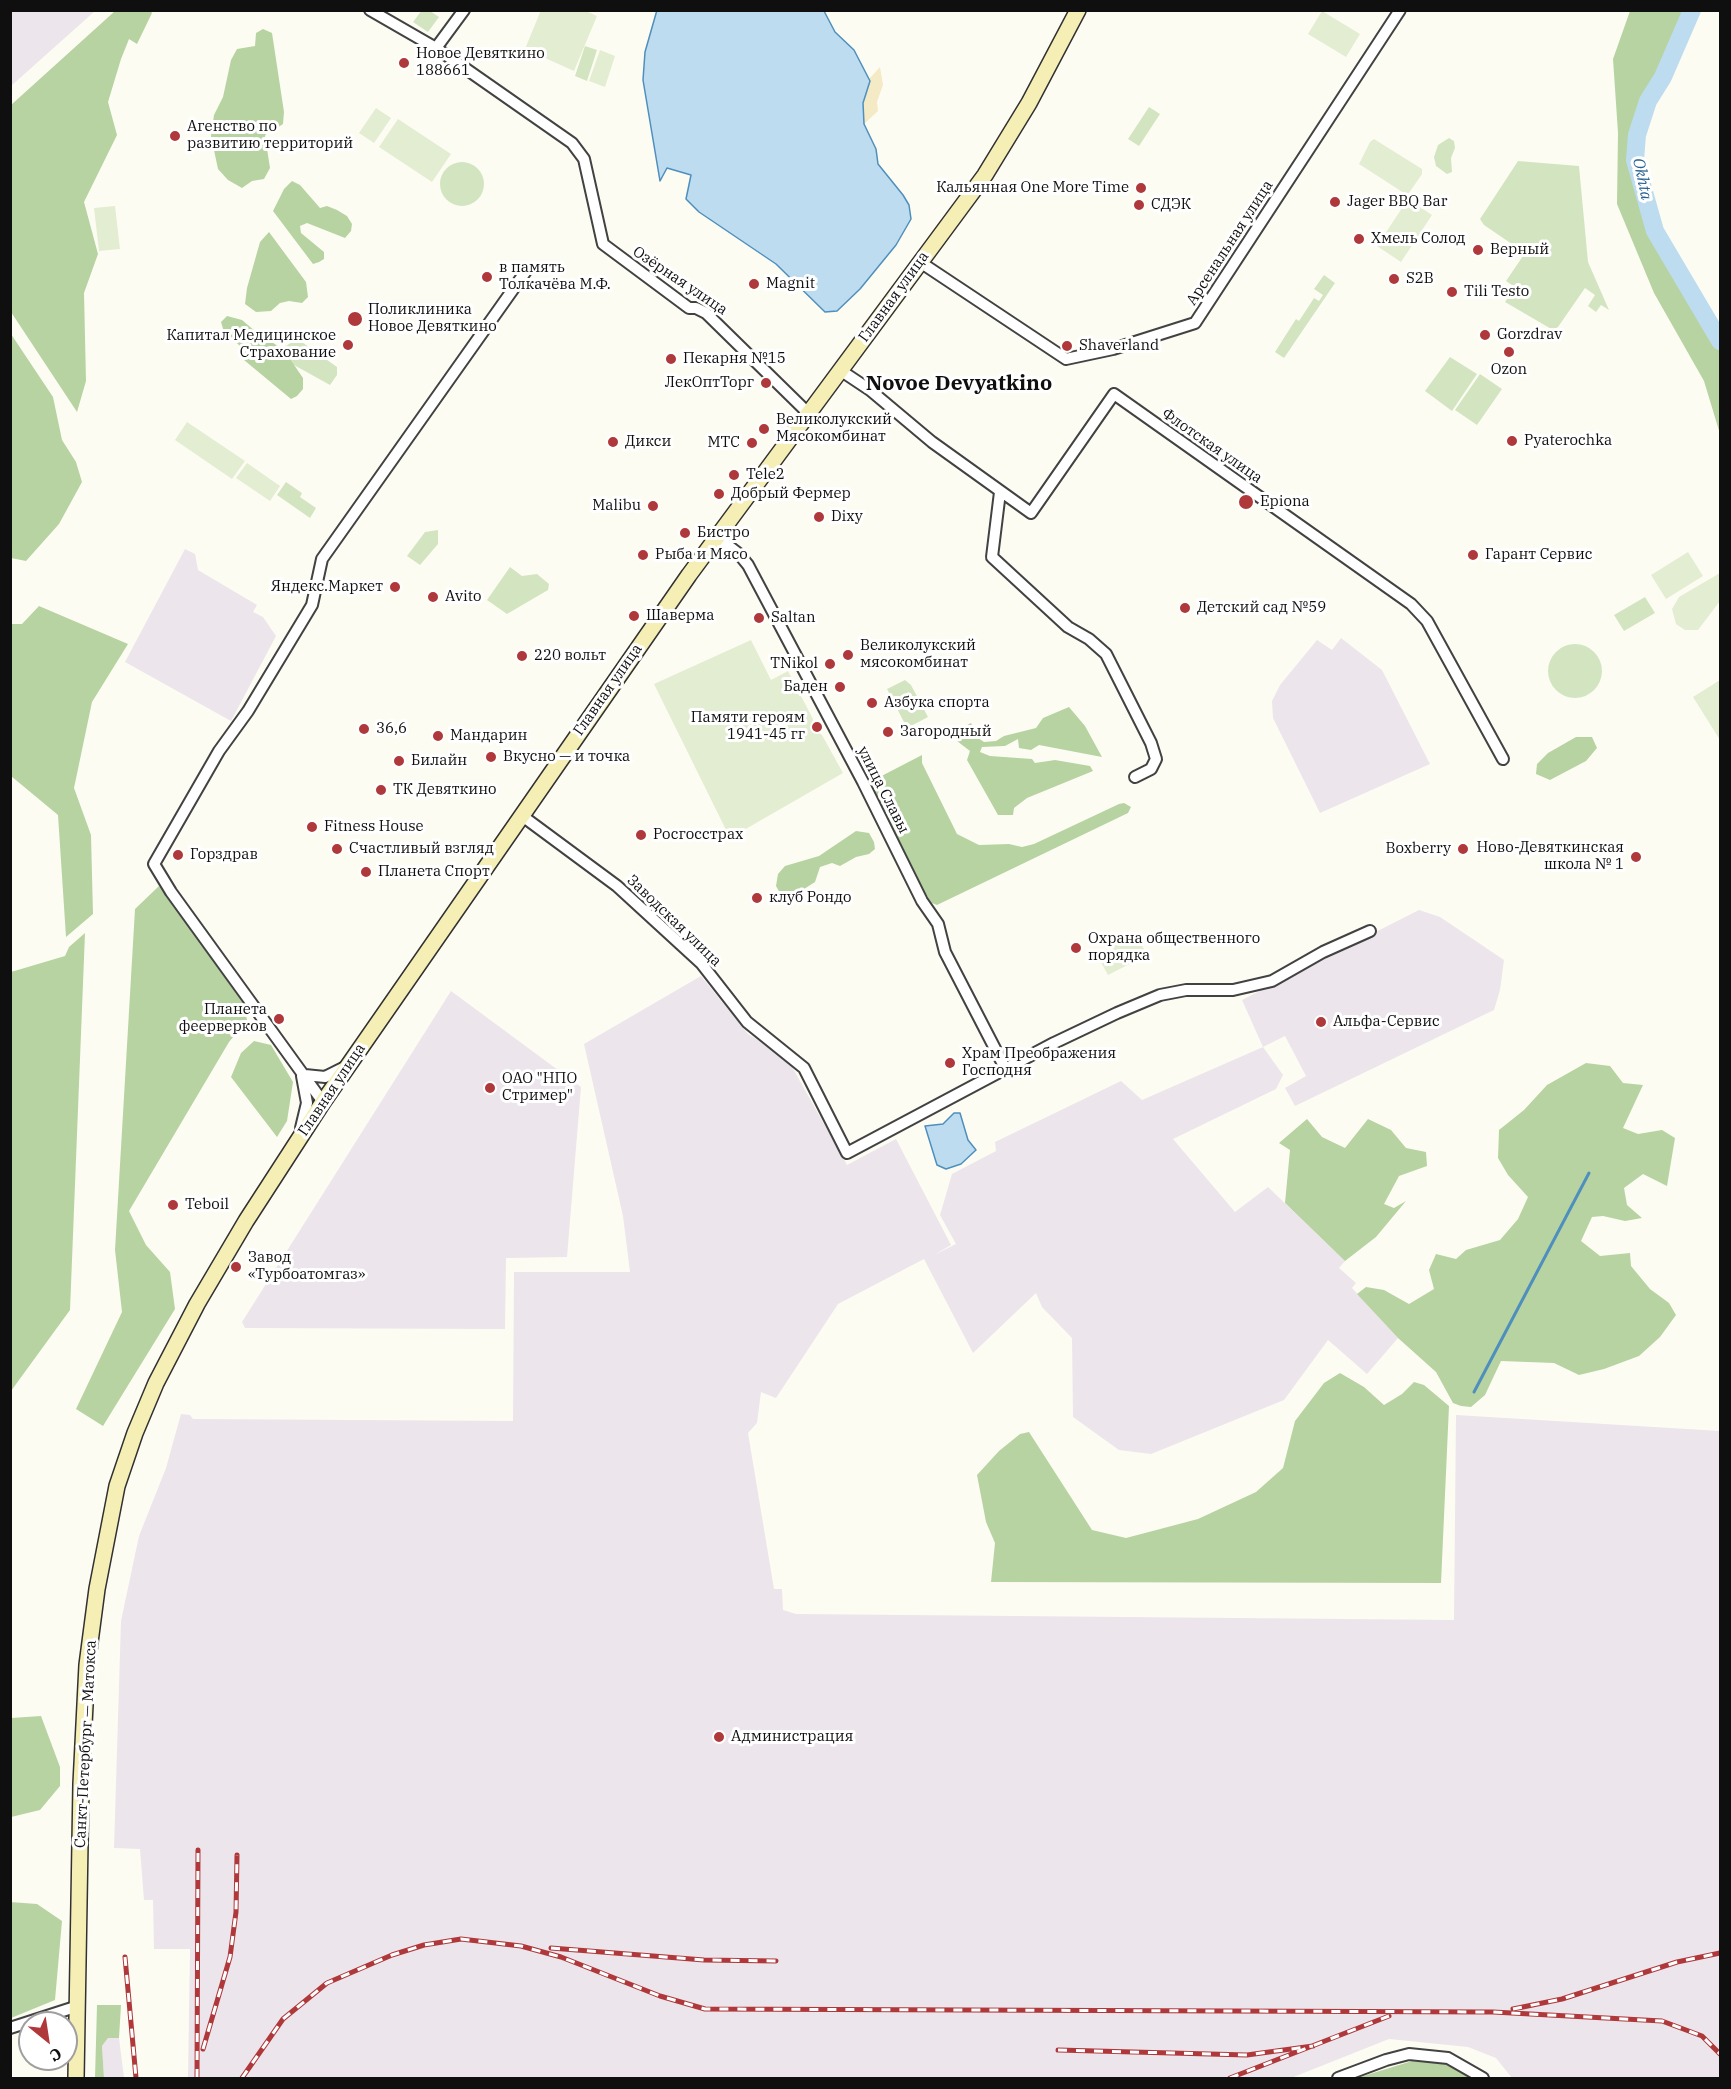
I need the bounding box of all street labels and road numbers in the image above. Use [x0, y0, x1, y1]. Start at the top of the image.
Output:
street label: Арсенальная улица [1183, 177, 1277, 309]
street label: Озёрная улица [629, 243, 731, 319]
street label: Главная улица [855, 248, 933, 346]
street label: Флотская улица [1158, 405, 1266, 487]
street label: Главная улица [570, 641, 646, 739]
street label: улица Славы [853, 743, 913, 837]
street label: Заводская улица [623, 871, 725, 971]
street label: Главная улица [294, 1040, 370, 1140]
street label: Санкт-Петербург — Матокса [72, 1640, 100, 1848]

